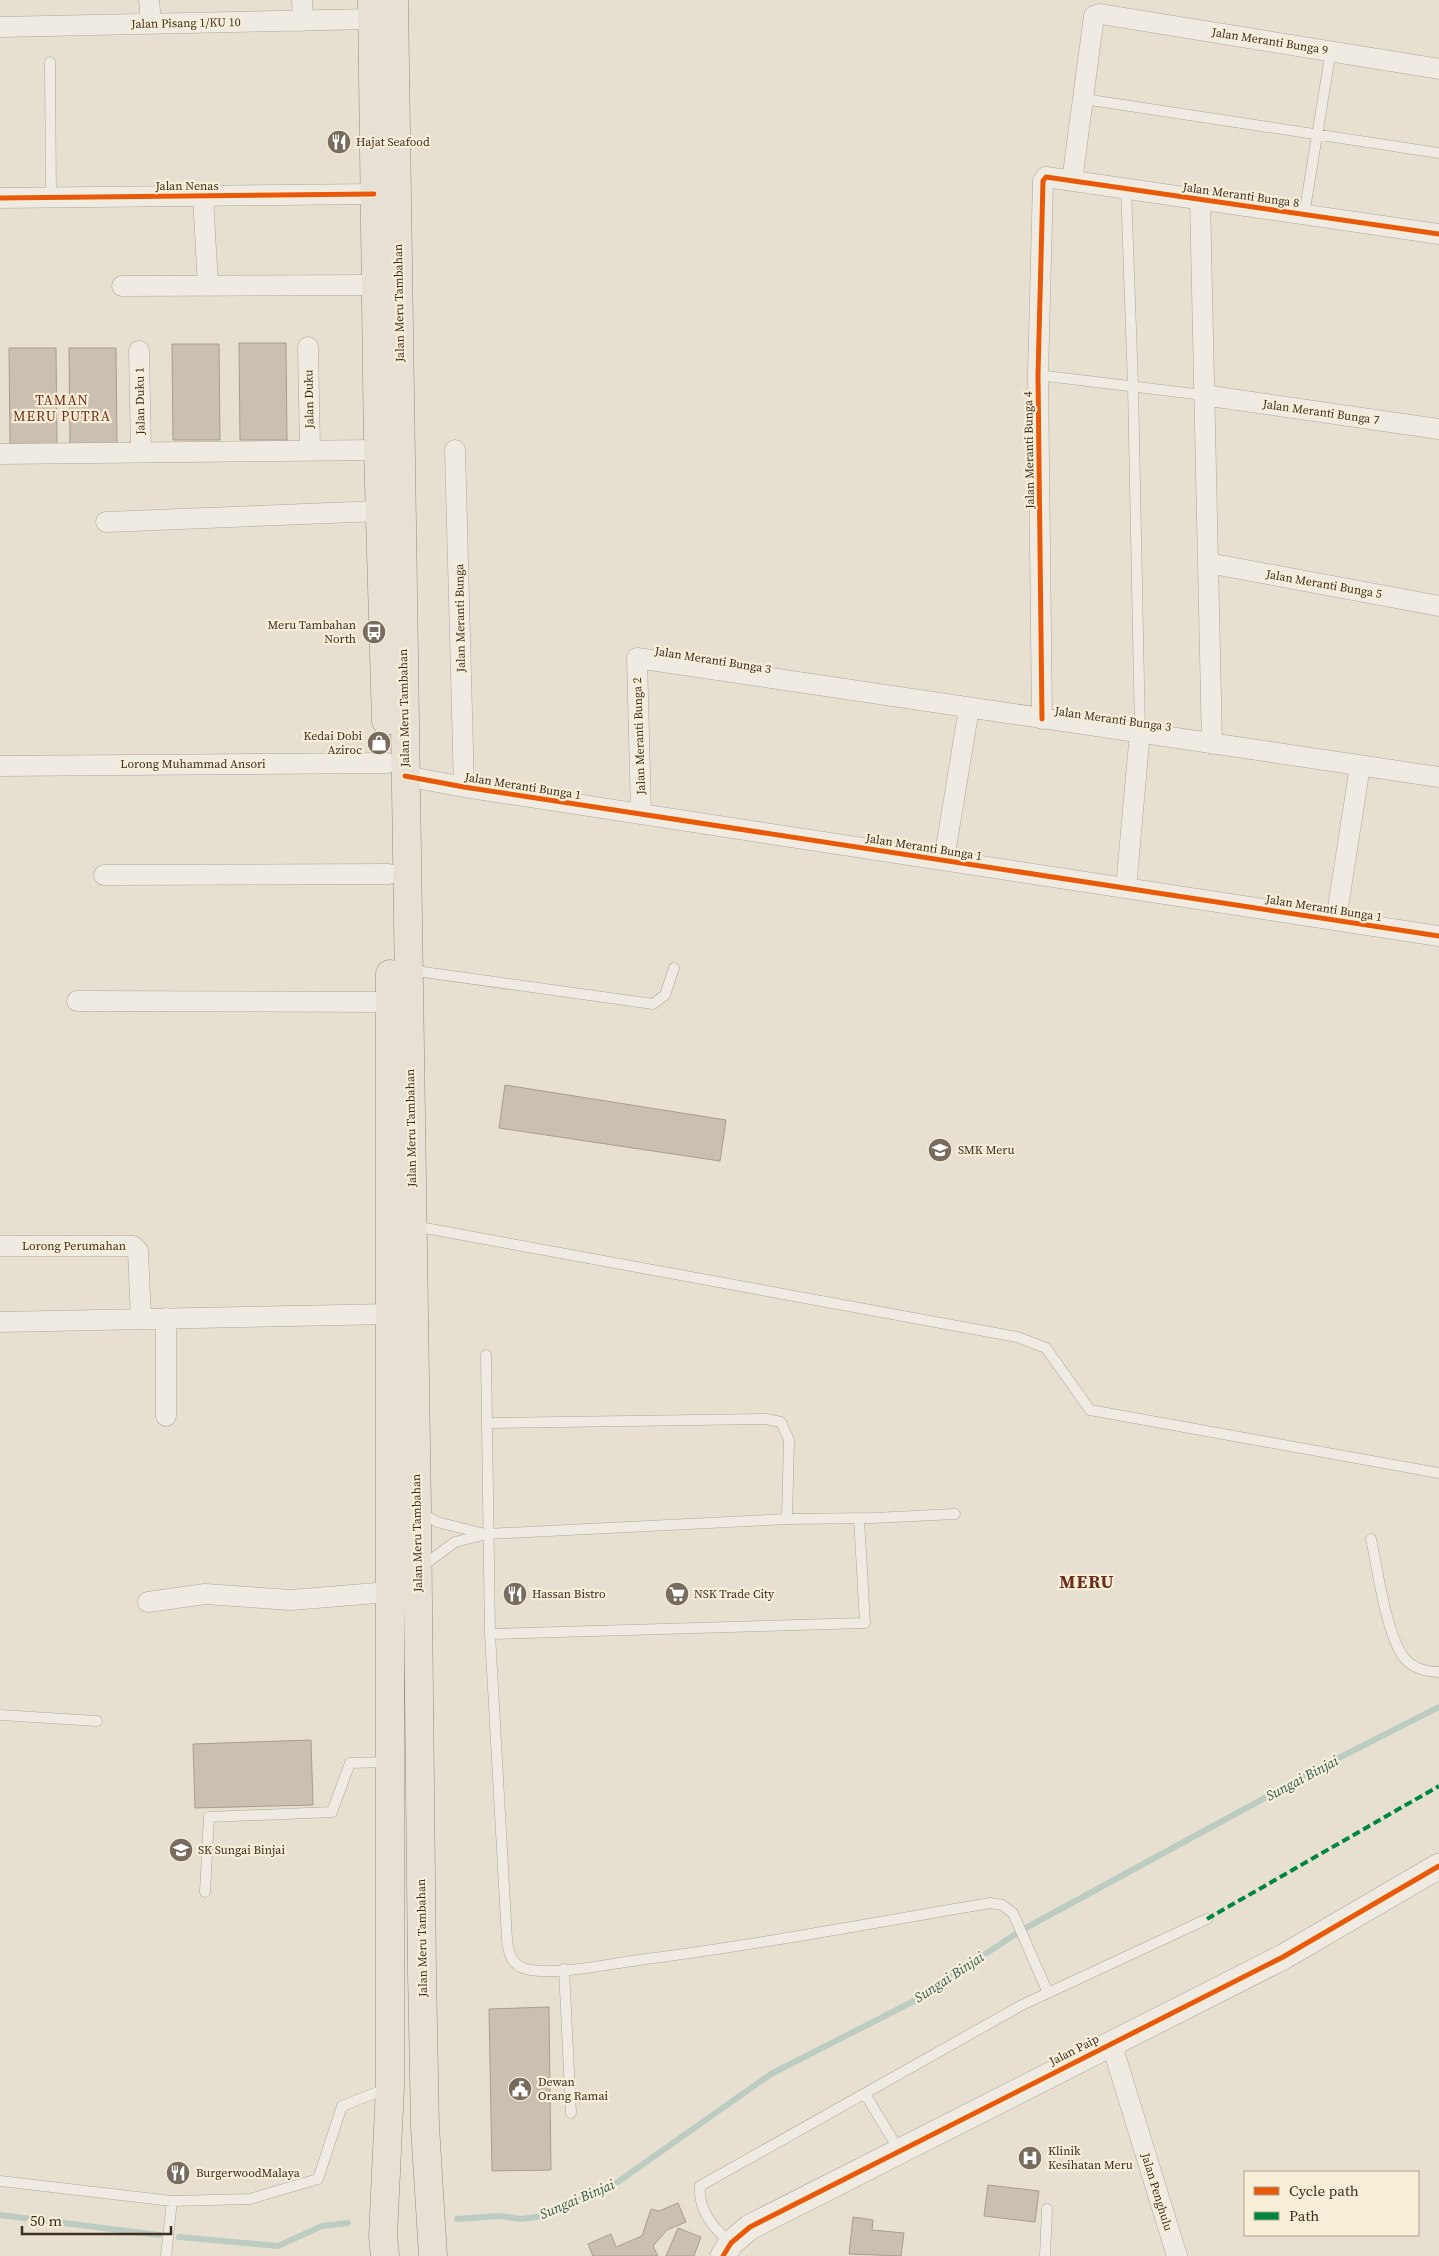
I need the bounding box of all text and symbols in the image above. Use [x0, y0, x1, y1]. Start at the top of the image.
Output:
street label: Jalan Pisang 1/KU 10 [130, 14, 241, 32]
street label: Jalan Meranti Bunga 9 [1210, 24, 1329, 58]
restaurant icon: Hajat Seafood [326, 129, 352, 155]
place label: Hajat Seafood [356, 134, 430, 150]
street label: Jalan Nenas [154, 178, 219, 194]
street label: Jalan Meranti Bunga 8 [1181, 179, 1300, 211]
street label: Jalan Meru Tambahan [390, 244, 408, 363]
street label: Jalan Duku 1 [131, 367, 149, 436]
street label: Jalan Duku [300, 369, 318, 430]
district label: TAMAN MERU PUTRA [13, 390, 111, 426]
street label: Jalan Meranti Bunga 4 [1020, 391, 1038, 510]
street label: Jalan Meranti Bunga 7 [1261, 396, 1380, 428]
street label: Jalan Meranti Bunga [451, 563, 469, 673]
street label: Jalan Meranti Bunga 5 [1264, 566, 1383, 602]
place label: Meru Tambahan North [267, 617, 356, 647]
bus stop icon: Meru Tambahan North [361, 619, 387, 645]
street label: Jalan Meranti Bunga 3 [653, 643, 772, 677]
street label: Jalan Meru Tambahan [395, 649, 413, 768]
street label: Jalan Meranti Bunga 2 [629, 677, 649, 796]
street label: Jalan Meranti Bunga 3 [1053, 703, 1172, 735]
place label: Kedai Dobi Aziroc [303, 728, 362, 758]
shop icon: Kedai Dobi Aziroc [366, 730, 392, 756]
street label: Lorong Muhammad Ansori [120, 756, 266, 772]
street label: Jalan Meranti Bunga 1 [463, 769, 582, 803]
street label: Jalan Meranti Bunga 1 [864, 830, 983, 864]
street label: Jalan Meranti Bunga 1 [1264, 891, 1383, 925]
street label: Jalan Meru Tambahan [402, 1069, 420, 1188]
school or university icon: SMK Meru [927, 1137, 953, 1163]
place label: SMK Meru [958, 1142, 1014, 1158]
street label: Lorong Perumahan [22, 1238, 126, 1254]
street label: Jalan Meru Tambahan [408, 1474, 426, 1593]
district label: MERU [1059, 1569, 1115, 1594]
restaurant icon: Hassan Bistro [502, 1581, 528, 1607]
supermarket icon: NSK Trade City [664, 1581, 690, 1607]
place label: Hassan Bistro [532, 1586, 606, 1602]
place label: NSK Trade City [694, 1586, 775, 1602]
water label: Sungai Binjai [1262, 1750, 1343, 1806]
school or university icon: SK Sungai Binjai [168, 1837, 194, 1863]
place label: SK Sungai Binjai [198, 1842, 285, 1858]
street label: Jalan Meru Tambahan [413, 1879, 431, 1998]
water label: Sungai Binjai [910, 1947, 988, 2007]
street label: Jalan Paip [1046, 2031, 1101, 2070]
place label: Dewan Orang Ramai [538, 2074, 609, 2104]
public building icon: Dewan Orang Ramai [507, 2076, 533, 2102]
place label: Klinik Kesihatan Meru [1048, 2143, 1133, 2173]
hospital icon: Klinik Kesihatan Meru [1017, 2145, 1043, 2171]
street label: Jalan Penghulu [1137, 2150, 1176, 2233]
restaurant icon: BurgerwoodMalaya [165, 2160, 191, 2186]
place label: BurgerwoodMalaya [196, 2165, 301, 2181]
legend [1244, 2171, 1419, 2236]
water label: Sungai Binjai [536, 2174, 618, 2224]
text: Cycle path [1289, 2180, 1359, 2201]
scale bar [22, 2204, 171, 2236]
text: Path [1289, 2205, 1319, 2226]
text: 50 m [30, 2210, 62, 2231]

